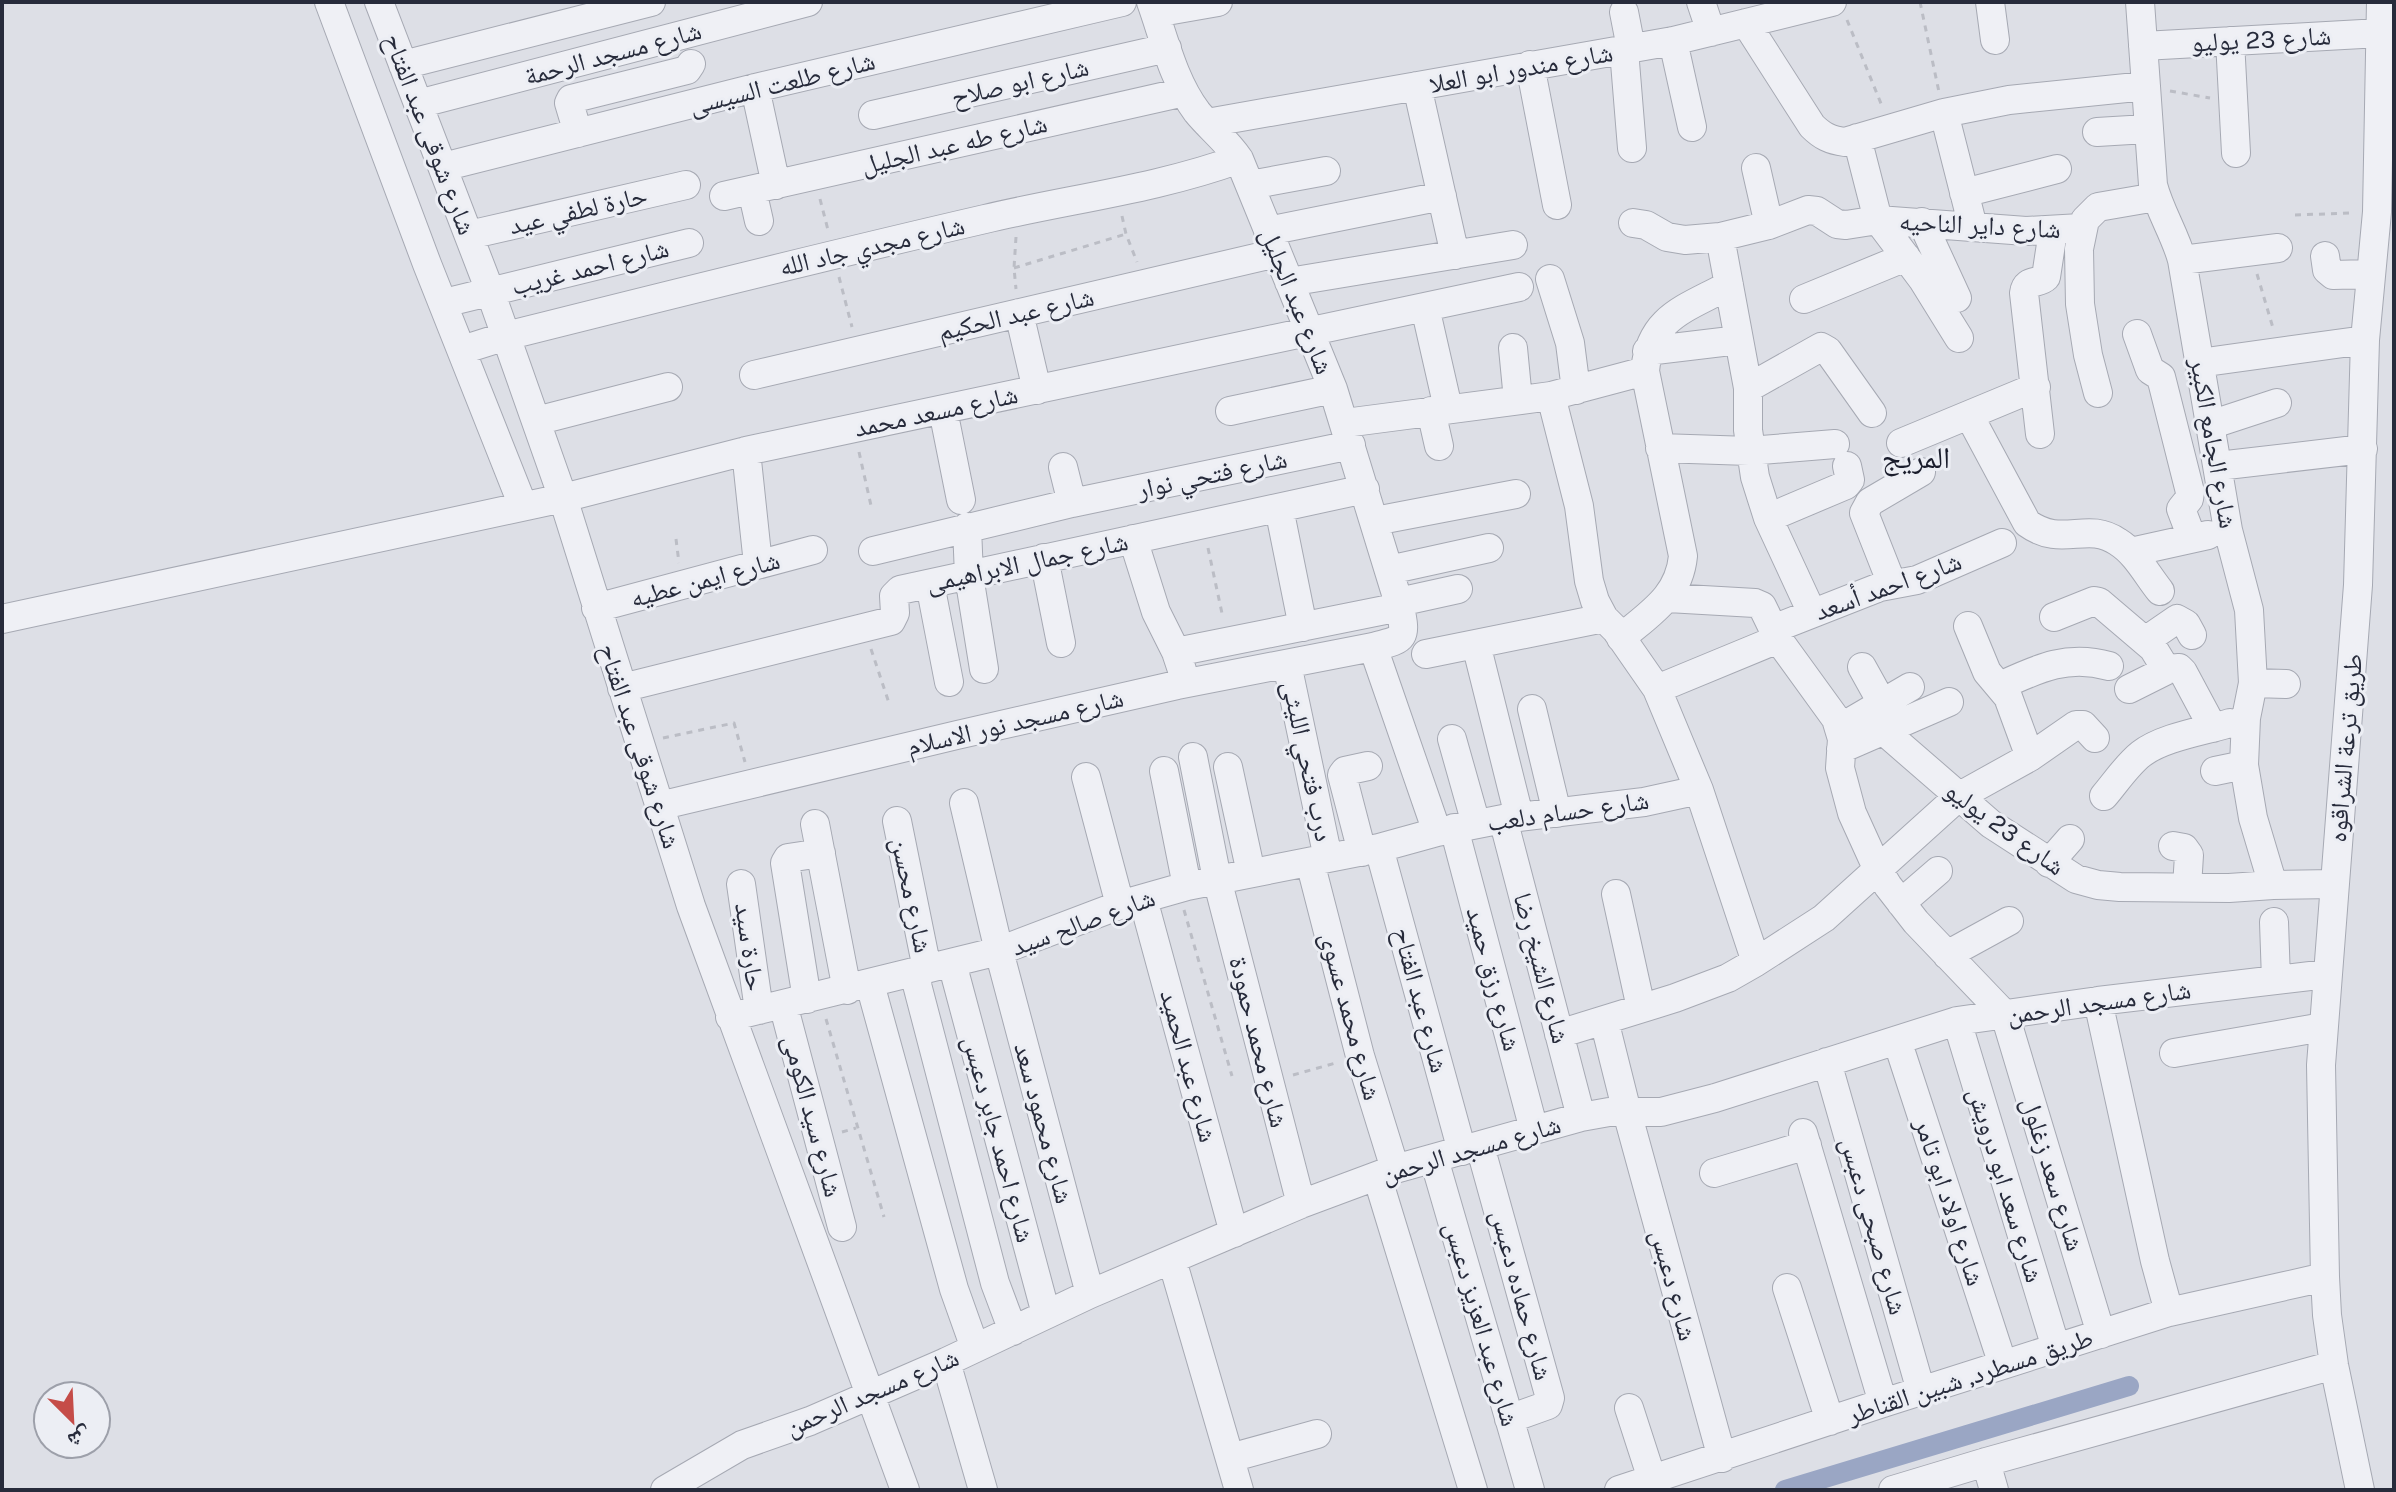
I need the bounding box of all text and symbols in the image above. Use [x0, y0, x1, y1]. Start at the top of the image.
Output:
street label: شارع مسجد الرحمة [521, 15, 705, 92]
street label: شارع 23 يوليو [2190, 20, 2332, 59]
street label: شارع شوقى عبد الفتاح [377, 29, 482, 239]
street label: شارع مندور ابو العلا [1427, 37, 1615, 100]
street label: شارع طلعت السيسى [686, 45, 878, 122]
street label: شارع ابو صلاح [948, 52, 1092, 113]
street label: شارع طه عبد الجليل [858, 108, 1050, 181]
street label: حارة لطفي عيد [506, 180, 651, 246]
street label: شارع داير الناحيه [1898, 206, 2062, 245]
street label: شارع مجدي جاد الله [776, 210, 969, 287]
street label: شارع عبد الجليل [1253, 224, 1340, 379]
street label: شارع احمد غريب [508, 233, 672, 302]
street label: شارع عبد الحكيم [935, 282, 1097, 348]
street label: شارع الجامع الكبير [2182, 354, 2244, 531]
street label: شارع مسعد محمد [852, 379, 1021, 444]
district label: المريج [1882, 440, 1950, 477]
street label: شارع فتحي نوار [1133, 443, 1291, 510]
street label: شارع جمال الابراهيمى [923, 526, 1131, 599]
street label: شارع ايمن عطيه [627, 545, 783, 614]
street label: شارع احمد أسعد [1810, 545, 1966, 627]
street label: شارع شوقى عبد الفتاح [592, 640, 687, 852]
street label: طريق ترعة الشراقوه [2322, 652, 2369, 844]
street label: درب فتحي الليثى [1271, 678, 1340, 845]
street label: شارع مسجد نور الاسلام [904, 682, 1127, 764]
street label: شارع 23 يوليو [1939, 775, 2071, 882]
street label: شارع حسام دلعب [1485, 785, 1651, 840]
street label: شارع محسن [884, 835, 939, 956]
street label: شارع صالح سيد [1007, 882, 1159, 964]
street label: شارع الشيخ رضا [1506, 890, 1576, 1047]
street label: حارة سيد [728, 901, 771, 993]
street label: شارع رزق حميد [1459, 904, 1528, 1054]
street label: شارع عبد الفتاح [1386, 924, 1455, 1076]
street label: شارع محمد عسوى [1313, 929, 1388, 1104]
street label: شارع محمد حمودة [1222, 954, 1295, 1131]
street label: شارع مسجد الرحمن [2005, 974, 2193, 1031]
street label: شارع عبد الحميد [1153, 987, 1224, 1146]
street label: شارع سيد الكومى [776, 1032, 849, 1200]
street label: شارع احمد جابر دعبس [956, 1033, 1041, 1246]
street label: شارع محمود سعد [1007, 1040, 1080, 1207]
street label: شارع سعد ابو درويش [1961, 1084, 2050, 1286]
street label: شارع سعد زغلول [2014, 1094, 2091, 1255]
street label: شارع مسجد الرحمن [1378, 1109, 1564, 1190]
street label: شارع اولاد ابو تامر [1908, 1114, 1991, 1290]
street label: شارع صبحى دعبس [1833, 1134, 1914, 1318]
street label: شارع حماده دعبس [1484, 1207, 1559, 1384]
street label: شارع عبد العزيز دعبس [1437, 1218, 1526, 1430]
street label: شارع دعبس [1644, 1226, 1703, 1344]
street label: طريق مسطرد, شبين القناطر [1842, 1322, 2097, 1431]
street label: شارع مسجد الرحمن [781, 1342, 963, 1443]
north arrow [32, 1380, 112, 1460]
text: ش [64, 1421, 96, 1454]

